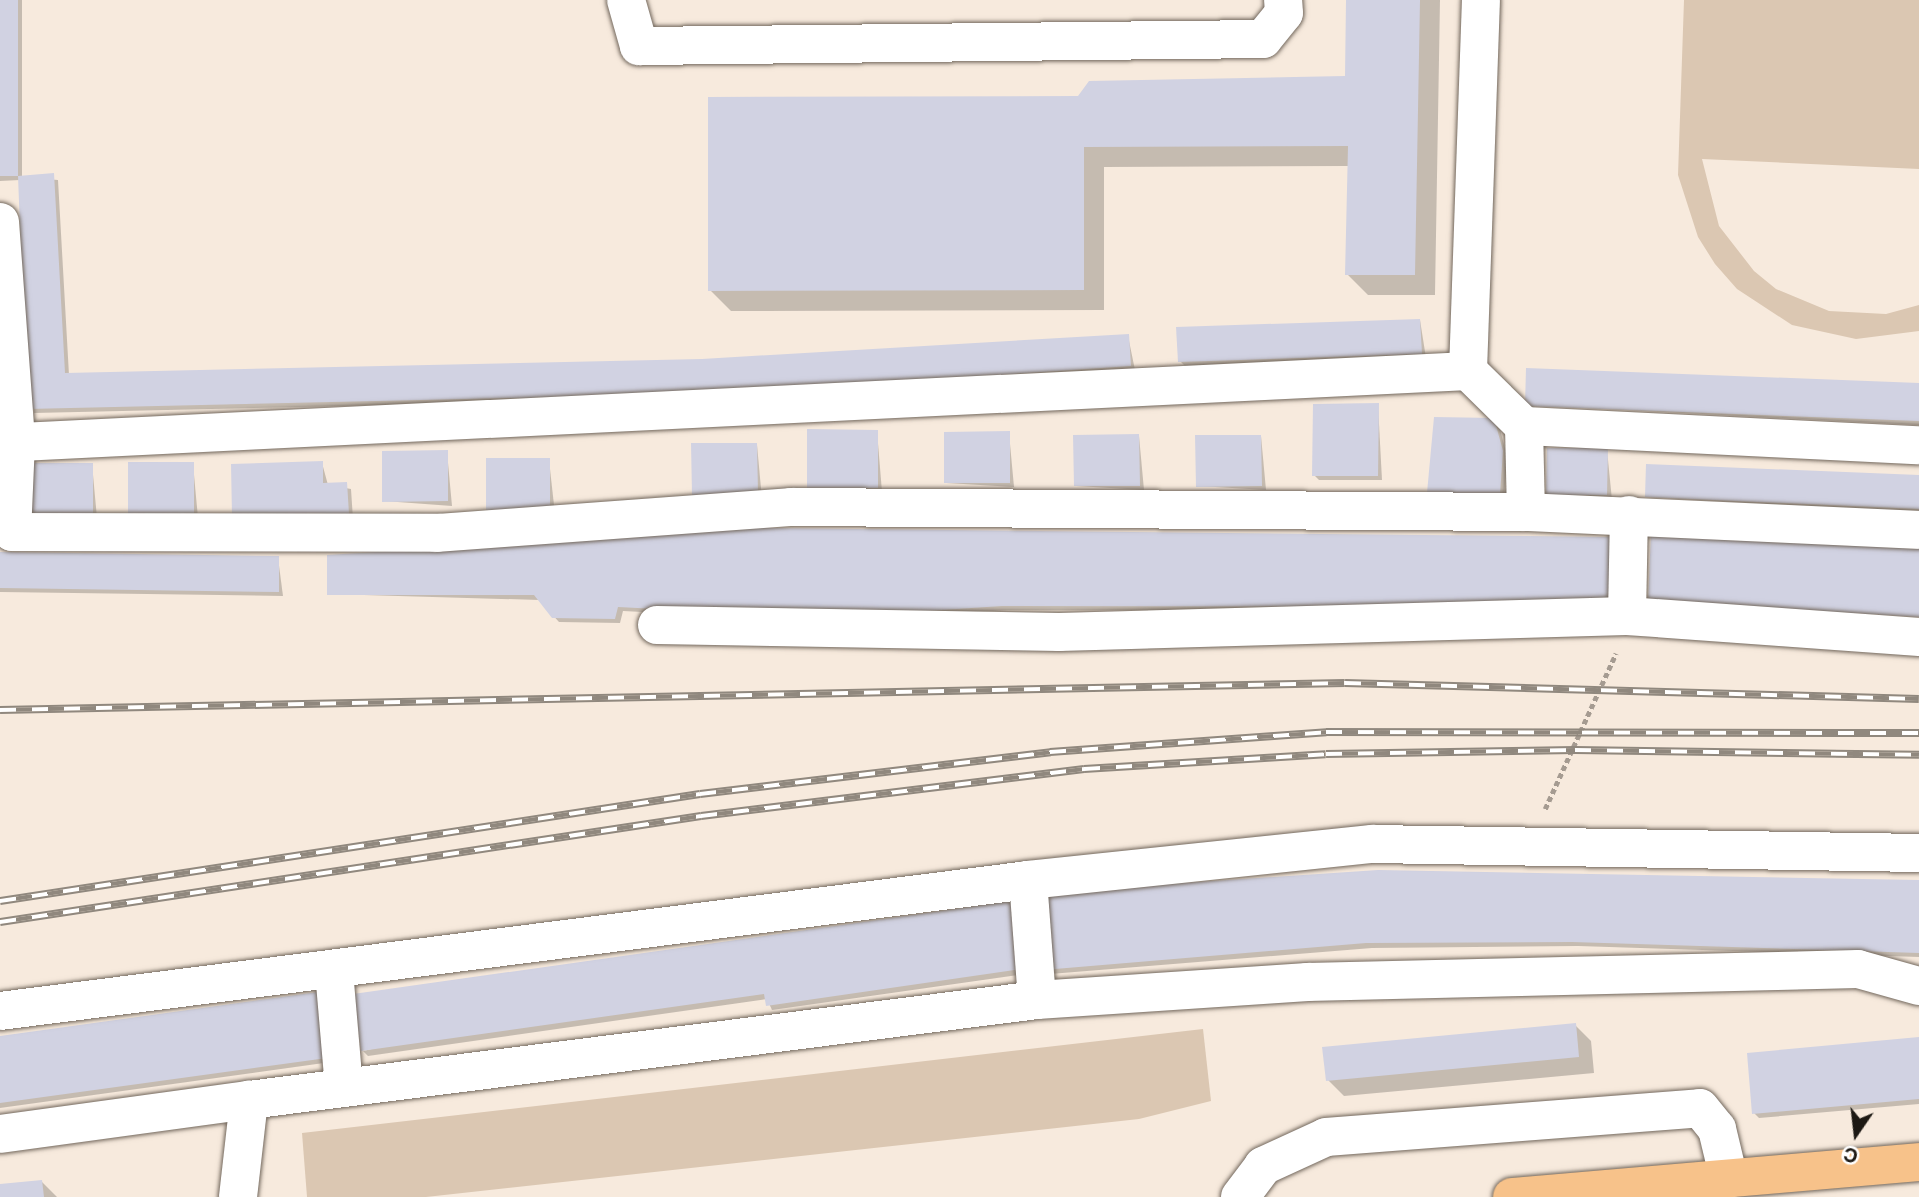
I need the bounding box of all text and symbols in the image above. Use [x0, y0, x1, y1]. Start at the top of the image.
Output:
north arrow [1821, 1099, 1891, 1169]
text: С [1841, 1142, 1860, 1168]

